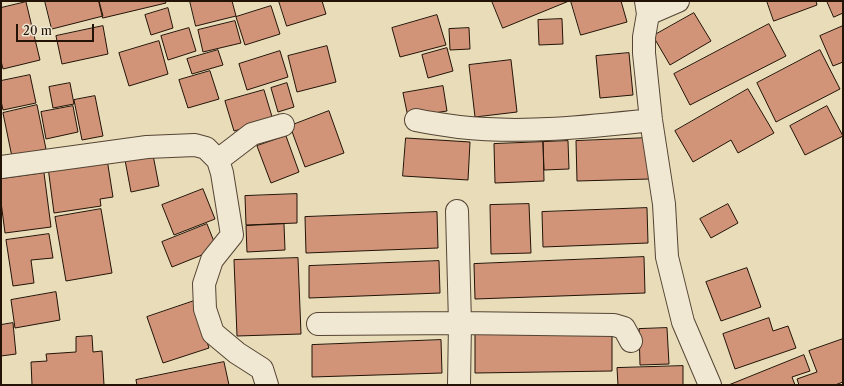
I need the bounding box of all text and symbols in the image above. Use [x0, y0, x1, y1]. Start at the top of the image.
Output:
scale bar [18, 16, 96, 42]
text: 20 m [23, 23, 52, 38]

